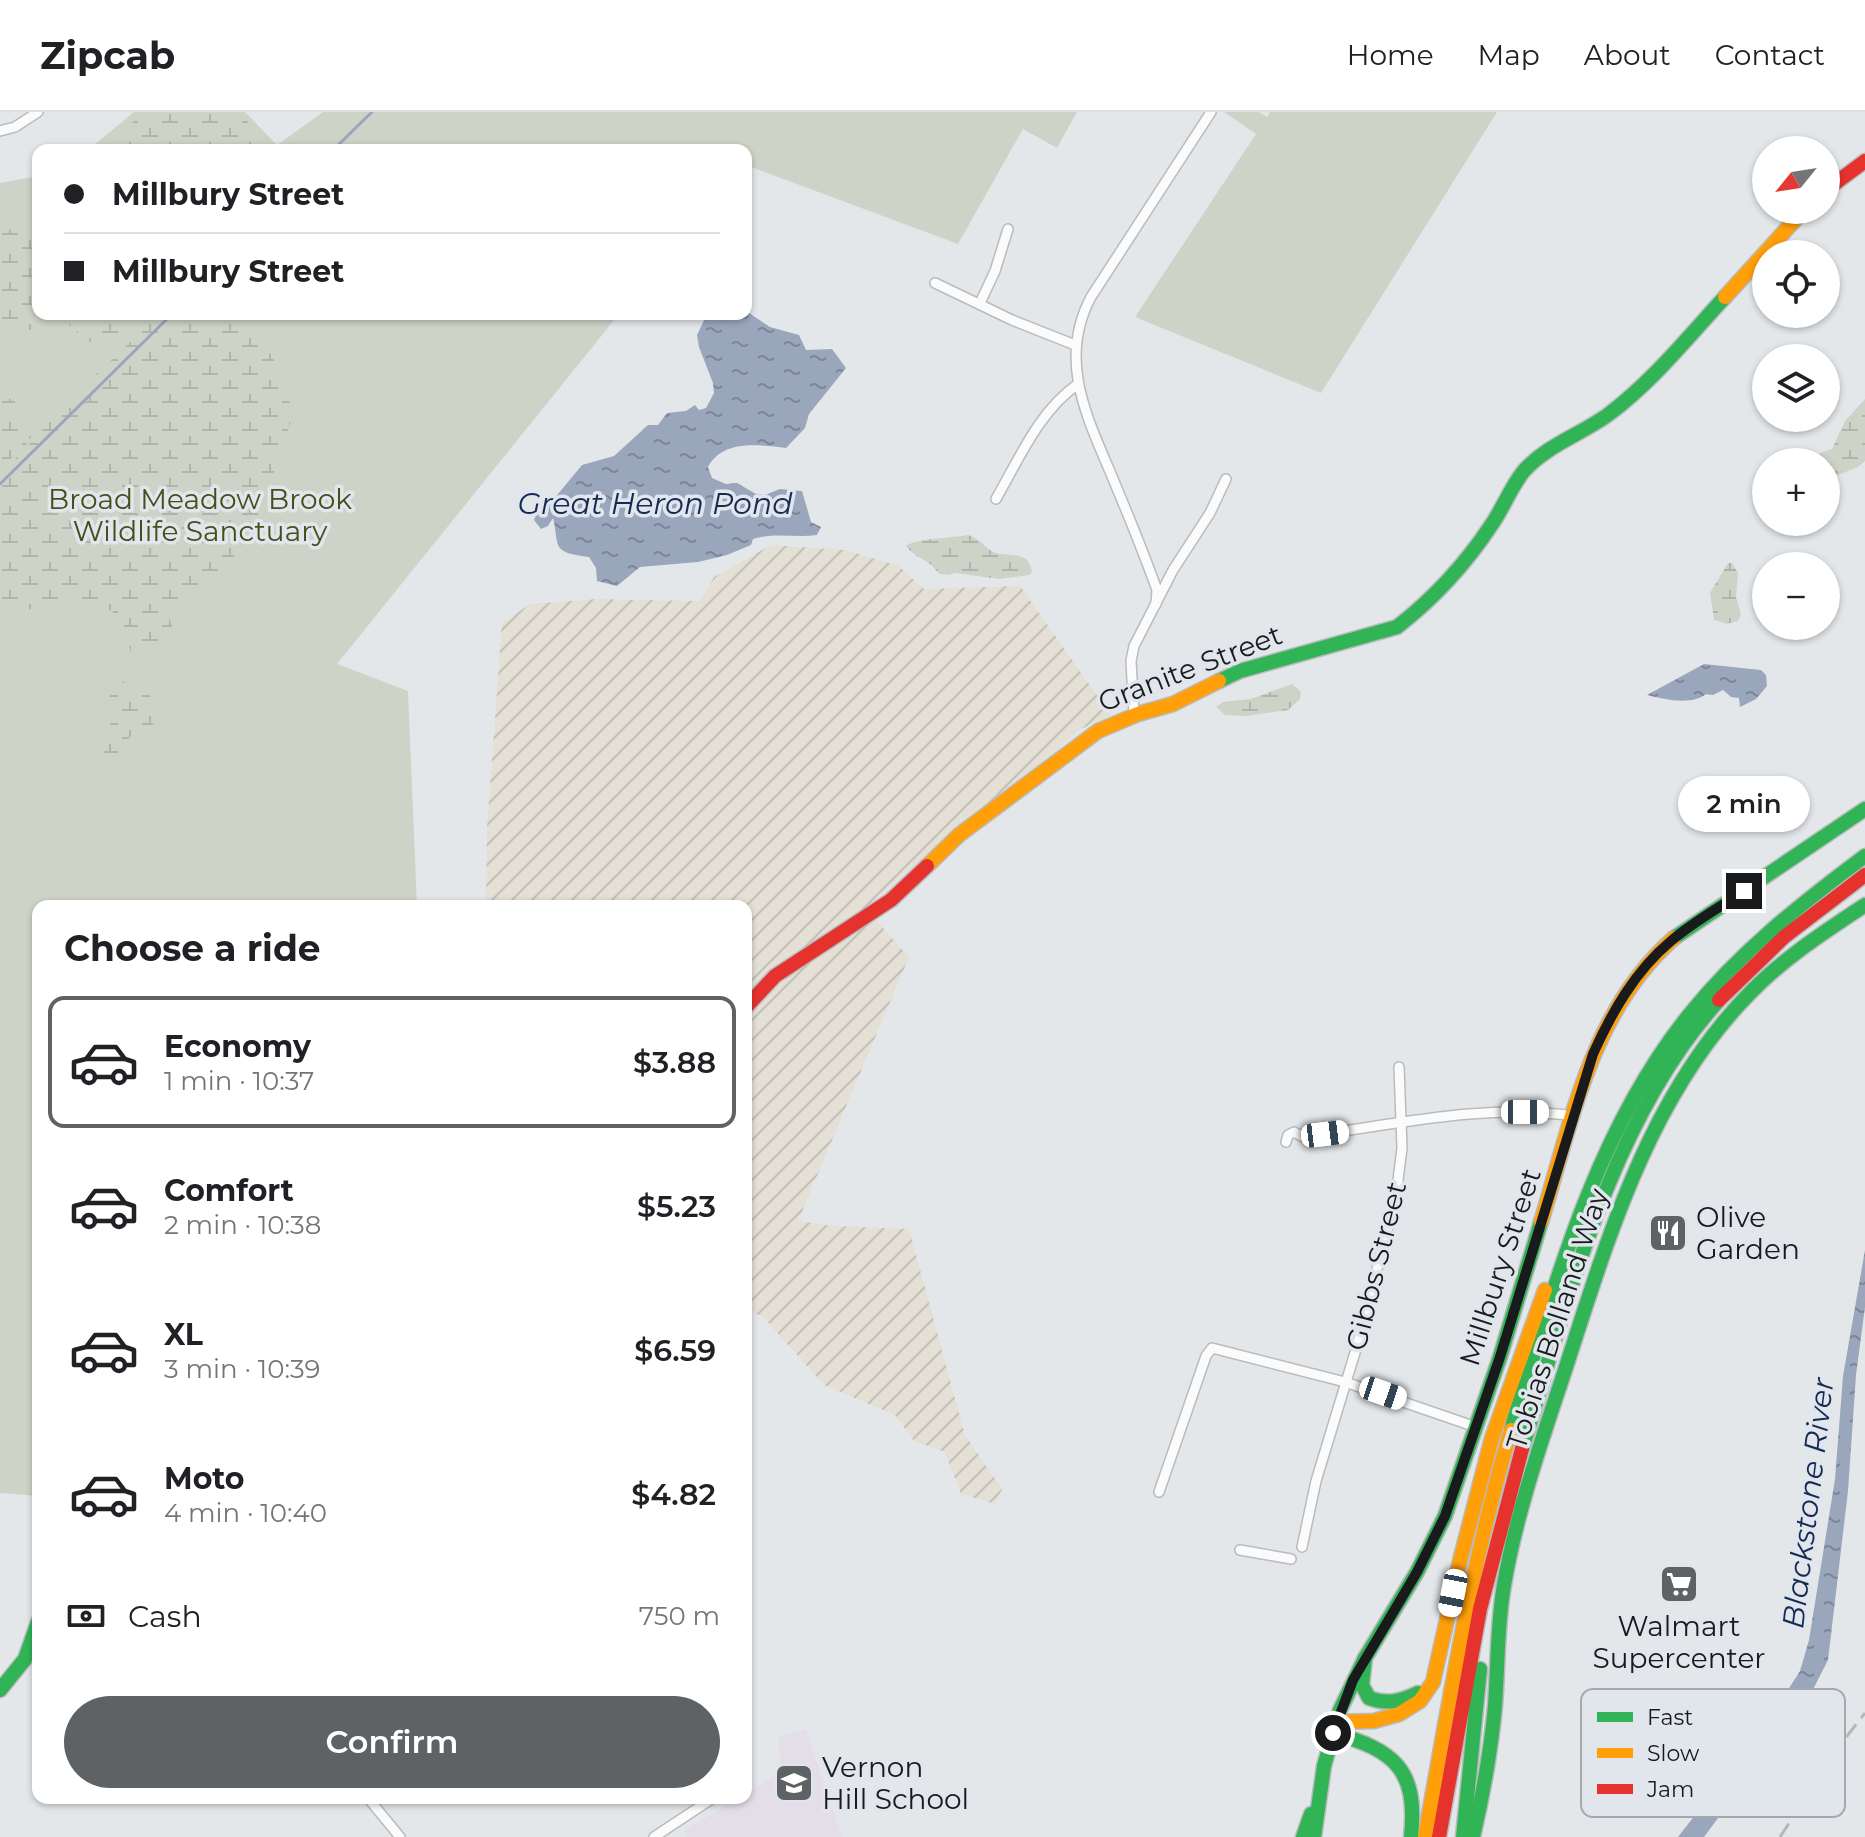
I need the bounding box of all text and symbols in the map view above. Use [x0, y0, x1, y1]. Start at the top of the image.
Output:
text: Zipcab [40, 32, 175, 79]
text: Home [1347, 38, 1434, 72]
text: Map [1478, 38, 1540, 72]
text: About [1584, 38, 1671, 72]
text: Contact [1715, 38, 1825, 72]
north arrow [1752, 136, 1840, 224]
map controls [1752, 136, 1840, 640]
text: Millbury Street [112, 176, 344, 213]
button: locate [1752, 240, 1840, 328]
text: Millbury Street [112, 253, 344, 290]
button: layers [1752, 344, 1840, 432]
button: + [1752, 448, 1840, 536]
park label: Broad Meadow Brook Wildlife Sanctuary [48, 482, 352, 548]
water label: Great Heron Pond [517, 485, 793, 522]
button: − [1752, 552, 1840, 640]
street label: Granite Street [1093, 617, 1287, 719]
callout: 2 min [1678, 775, 1810, 831]
text: 2 min [1706, 788, 1782, 820]
route end [1726, 873, 1762, 909]
text: Choose a ride [64, 926, 321, 970]
icon: car [68, 1026, 140, 1098]
text: Economy [164, 1028, 311, 1065]
text: $3.88 [633, 1044, 716, 1081]
text: 1 min · 10:37 [164, 1065, 314, 1097]
car [1501, 1100, 1549, 1124]
car [1300, 1119, 1350, 1149]
street label: Millbury Street [1452, 1164, 1548, 1370]
icon: car [68, 1170, 140, 1242]
text: Comfort [164, 1172, 294, 1209]
street label: Gibbs Street [1339, 1178, 1413, 1354]
street label: Tobias Bolland Way [1499, 1183, 1616, 1454]
text: $5.23 [637, 1188, 716, 1225]
place label: Olive Garden [1696, 1200, 1800, 1266]
text: 2 min · 10:38 [164, 1209, 321, 1241]
restaurant icon: Olive Garden [1647, 1212, 1689, 1254]
icon: car [68, 1314, 140, 1386]
text: XL [164, 1316, 203, 1353]
text: $6.59 [634, 1332, 716, 1369]
text: 3 min · 10:39 [164, 1353, 320, 1385]
car [1356, 1374, 1410, 1412]
water label: Blackstone River [1774, 1375, 1842, 1630]
icon: car [68, 1458, 140, 1530]
text: Moto [164, 1460, 245, 1497]
text: $4.82 [631, 1476, 716, 1513]
text: 4 min · 10:40 [164, 1497, 327, 1529]
supermarket icon: Walmart Supercenter [1658, 1563, 1700, 1605]
car [1437, 1567, 1469, 1619]
icon: cash [64, 1594, 108, 1638]
text: Cash [128, 1598, 202, 1635]
text: 750 m [639, 1600, 720, 1632]
place label: Walmart Supercenter [1592, 1609, 1766, 1675]
legend [1581, 1689, 1845, 1817]
button: Confirm [64, 1696, 720, 1788]
text: Fast [1647, 1704, 1693, 1731]
route start [1315, 1715, 1351, 1751]
text: Slow [1647, 1740, 1700, 1767]
place label: Vernon Hill School [822, 1750, 969, 1816]
school or university icon: Vernon Hill School [773, 1762, 815, 1804]
text: Jam [1646, 1776, 1694, 1803]

